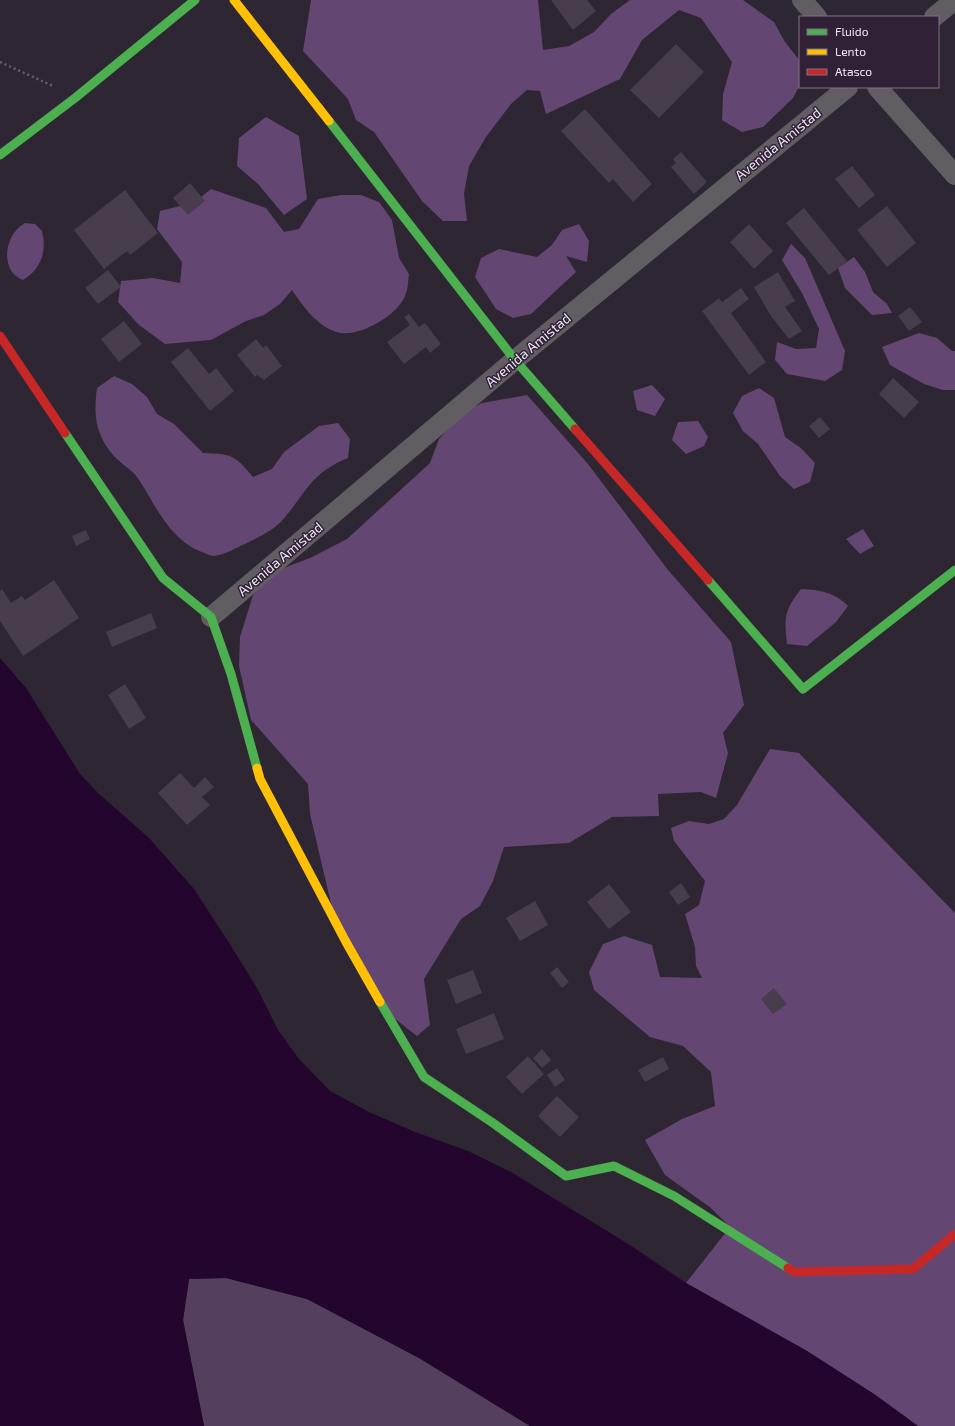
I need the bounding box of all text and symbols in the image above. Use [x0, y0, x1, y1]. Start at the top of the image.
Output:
legend [799, 16, 939, 88]
text: Fluido [835, 24, 869, 38]
text: Lento [835, 44, 866, 58]
text: Atasco [835, 64, 872, 78]
street label: Avenida Amistad [731, 104, 824, 184]
street label: Avenida Amistad [482, 309, 574, 390]
street label: Avenida Amistad [234, 518, 326, 599]

